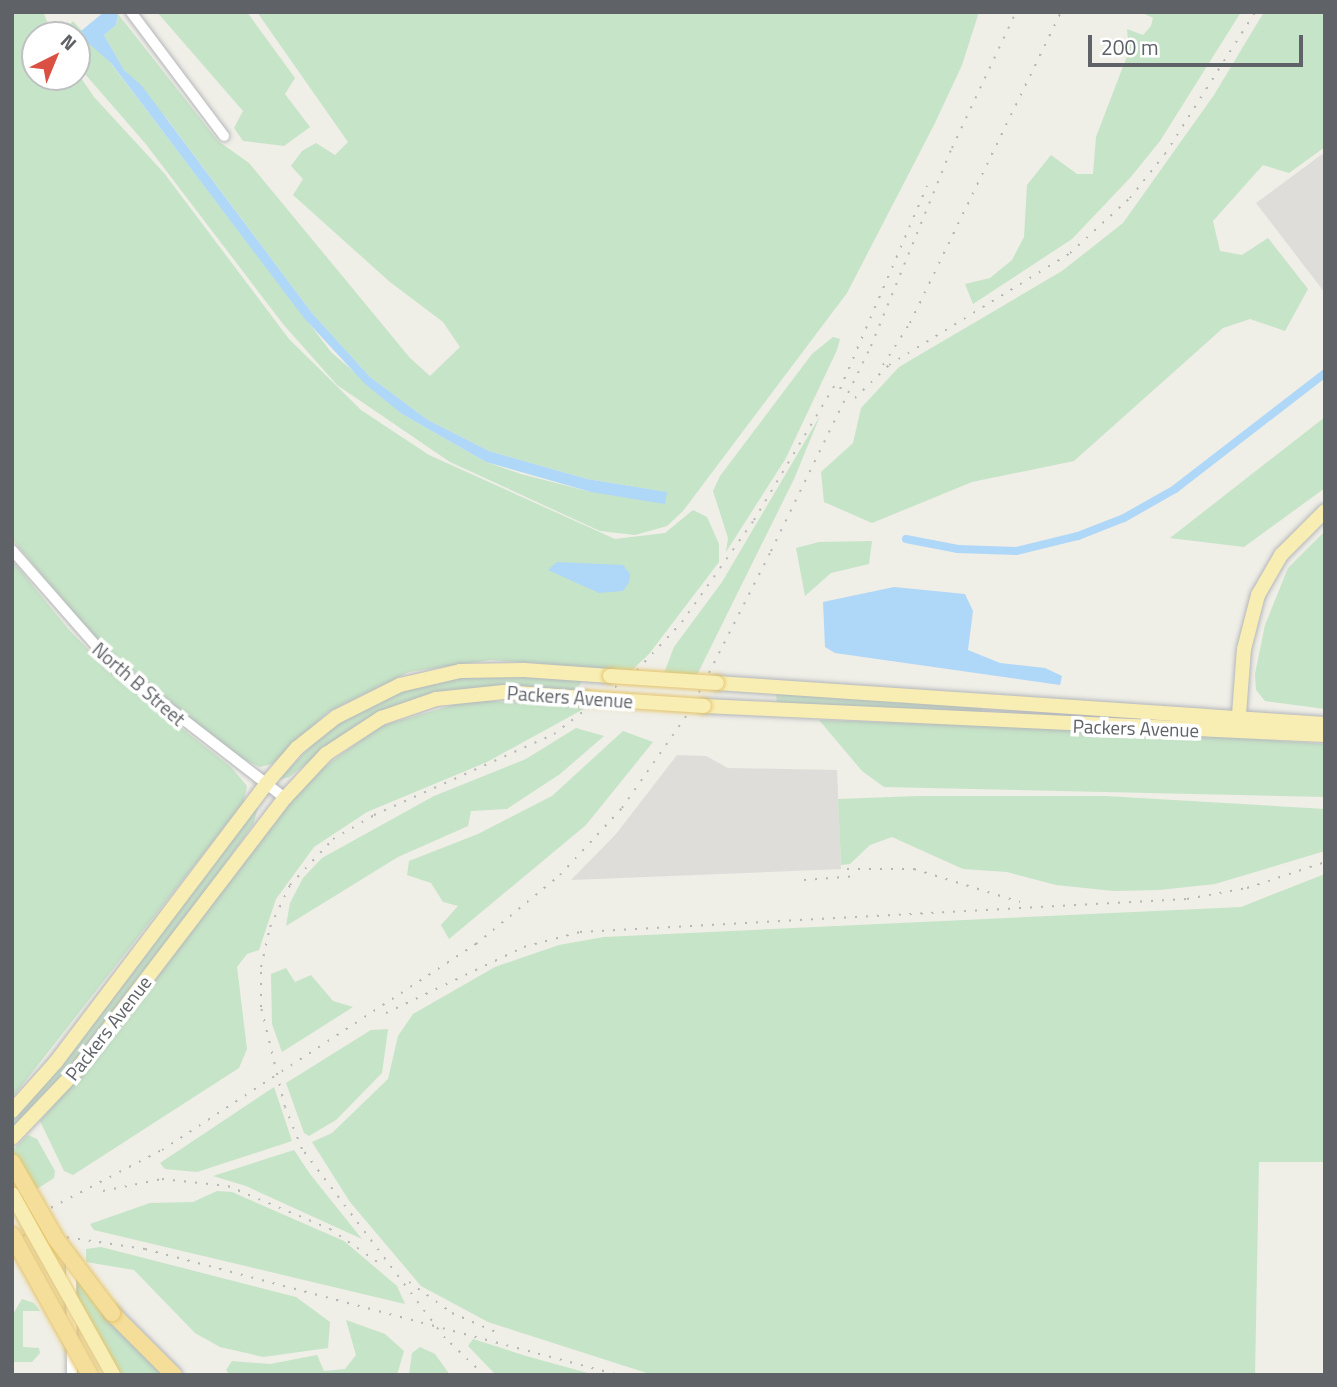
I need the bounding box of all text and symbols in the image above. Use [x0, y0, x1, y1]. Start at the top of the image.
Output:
north arrow [21, 21, 91, 91]
scale bar [1092, 21, 1307, 65]
text: N [55, 27, 84, 57]
text: 200 m [1101, 31, 1158, 63]
street label: North B Street [88, 638, 190, 730]
street label: Packers Avenue [506, 681, 634, 713]
street label: Packers Avenue [1072, 714, 1200, 742]
street label: Packers Avenue [60, 971, 156, 1085]

